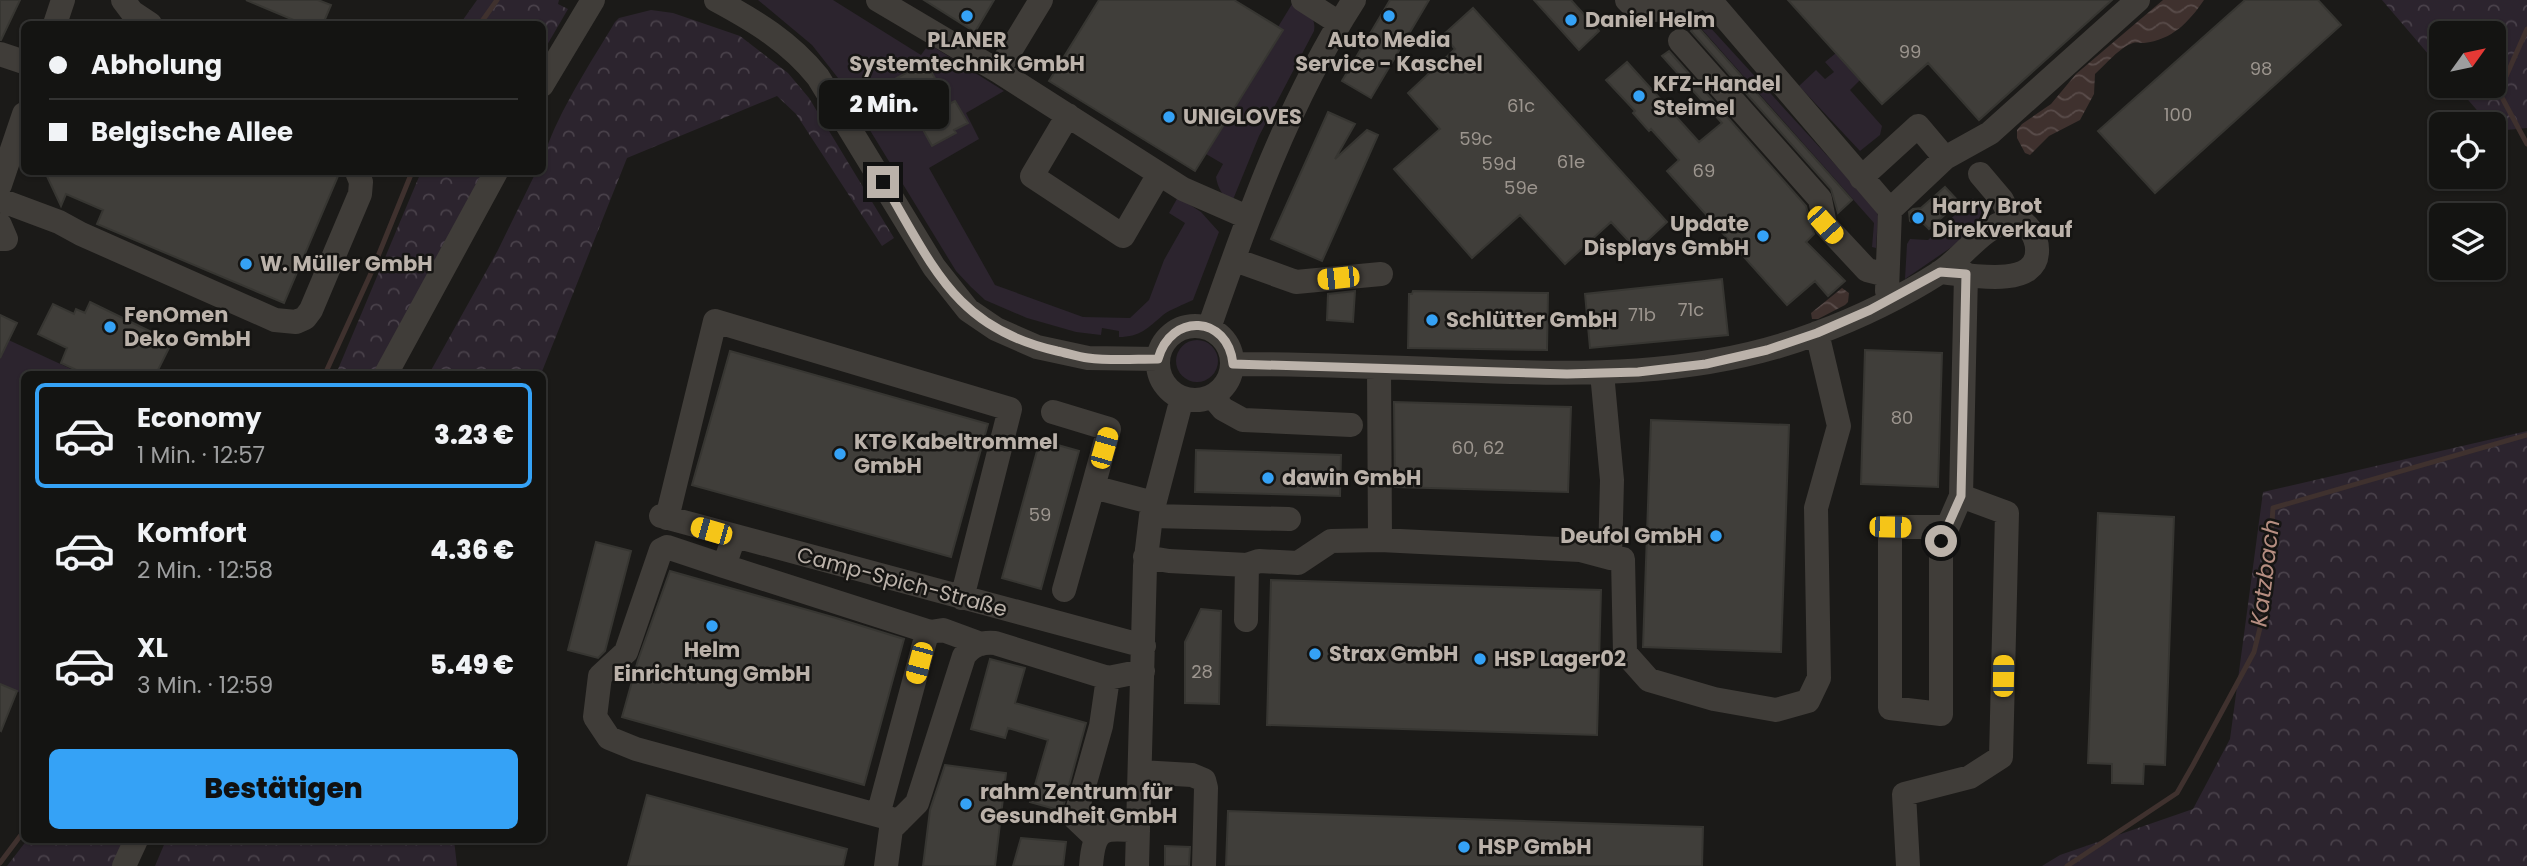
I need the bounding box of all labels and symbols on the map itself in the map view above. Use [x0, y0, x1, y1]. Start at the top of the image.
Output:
place label: Daniel Helm [1585, 5, 1715, 34]
marker: PLANER Systemtechnik GmbH [959, 8, 975, 24]
marker: Auto Media Service - Kaschel [1381, 8, 1397, 24]
marker: Daniel Helm [1563, 12, 1579, 28]
north arrow [2429, 21, 2506, 98]
place label: PLANER Systemtechnik GmbH [849, 25, 1085, 78]
place label: Auto Media Service - Kaschel [1295, 25, 1483, 78]
house number: 99 [1899, 39, 1921, 64]
house number: 98 [2250, 56, 2272, 81]
place label: KFZ-Handel Steimel [1653, 69, 1781, 122]
callout: 2 Min. [818, 80, 948, 130]
marker: KFZ-Handel Steimel [1631, 88, 1647, 104]
house number: 61c [1507, 93, 1535, 118]
place label: UNIGLOVES [1183, 102, 1302, 131]
house number: 100 [2164, 102, 2192, 127]
marker: UNIGLOVES [1161, 109, 1177, 125]
house number: 59c [1459, 126, 1493, 151]
house number: 61e [1557, 149, 1585, 174]
house number: 59d [1482, 151, 1516, 176]
house number: 69 [1693, 158, 1715, 183]
route end [867, 166, 899, 198]
house number: 59e [1504, 175, 1538, 200]
place label: Harry Brot Direkverkauf [1932, 191, 2073, 244]
car [1804, 202, 1847, 248]
place label: Update Displays GmbH [1584, 209, 1749, 262]
marker: Harry Brot Direkverkauf [1910, 210, 1926, 226]
marker: Update Displays GmbH [1755, 228, 1771, 244]
place label: W. Müller GmbH [260, 249, 433, 278]
marker: W. Müller GmbH [238, 256, 254, 272]
car [1317, 265, 1360, 291]
house number: 71c [1678, 297, 1704, 322]
place label: FenOmen Deko GmbH [124, 300, 251, 353]
house number: 71b [1628, 302, 1656, 327]
place label: Schlütter GmbH [1446, 305, 1617, 334]
marker: Schlütter GmbH [1424, 312, 1440, 328]
marker: FenOmen Deko GmbH [102, 319, 118, 335]
house number: 80 [1891, 405, 1913, 430]
car [1089, 425, 1120, 471]
place label: KTG Kabeltrommel GmbH [854, 427, 1058, 480]
house number: 60, 62 [1452, 435, 1504, 460]
marker: KTG Kabeltrommel GmbH [832, 446, 848, 462]
place label: dawin GmbH [1282, 463, 1421, 492]
marker: dawin GmbH [1260, 470, 1276, 486]
house number: 59 [1029, 502, 1051, 527]
car [688, 515, 735, 547]
car [1869, 516, 1912, 538]
water label: Katzbach [2243, 517, 2287, 629]
place label: Deufol GmbH [1560, 521, 1702, 550]
route start [1925, 525, 1957, 557]
marker: Deufol GmbH [1708, 528, 1724, 544]
street label: Camp-Spich-Straße [794, 539, 1010, 624]
marker: Helm Einrichtung GmbH [704, 618, 720, 634]
place label: Helm Einrichtung GmbH [613, 635, 811, 688]
place label: Strax GmbH [1329, 639, 1458, 668]
car [904, 640, 935, 686]
place label: HSP Lager02 [1494, 644, 1626, 673]
marker: Strax GmbH [1307, 646, 1323, 662]
marker: HSP Lager02 [1472, 651, 1488, 667]
car [1993, 655, 2014, 697]
house number: 28 [1191, 659, 1213, 684]
place label: rahm Zentrum für Gesundheit GmbH [980, 777, 1177, 830]
marker: rahm Zentrum für Gesundheit GmbH [958, 796, 974, 812]
place label: HSP GmbH [1478, 832, 1592, 861]
marker: HSP GmbH [1456, 839, 1472, 855]

